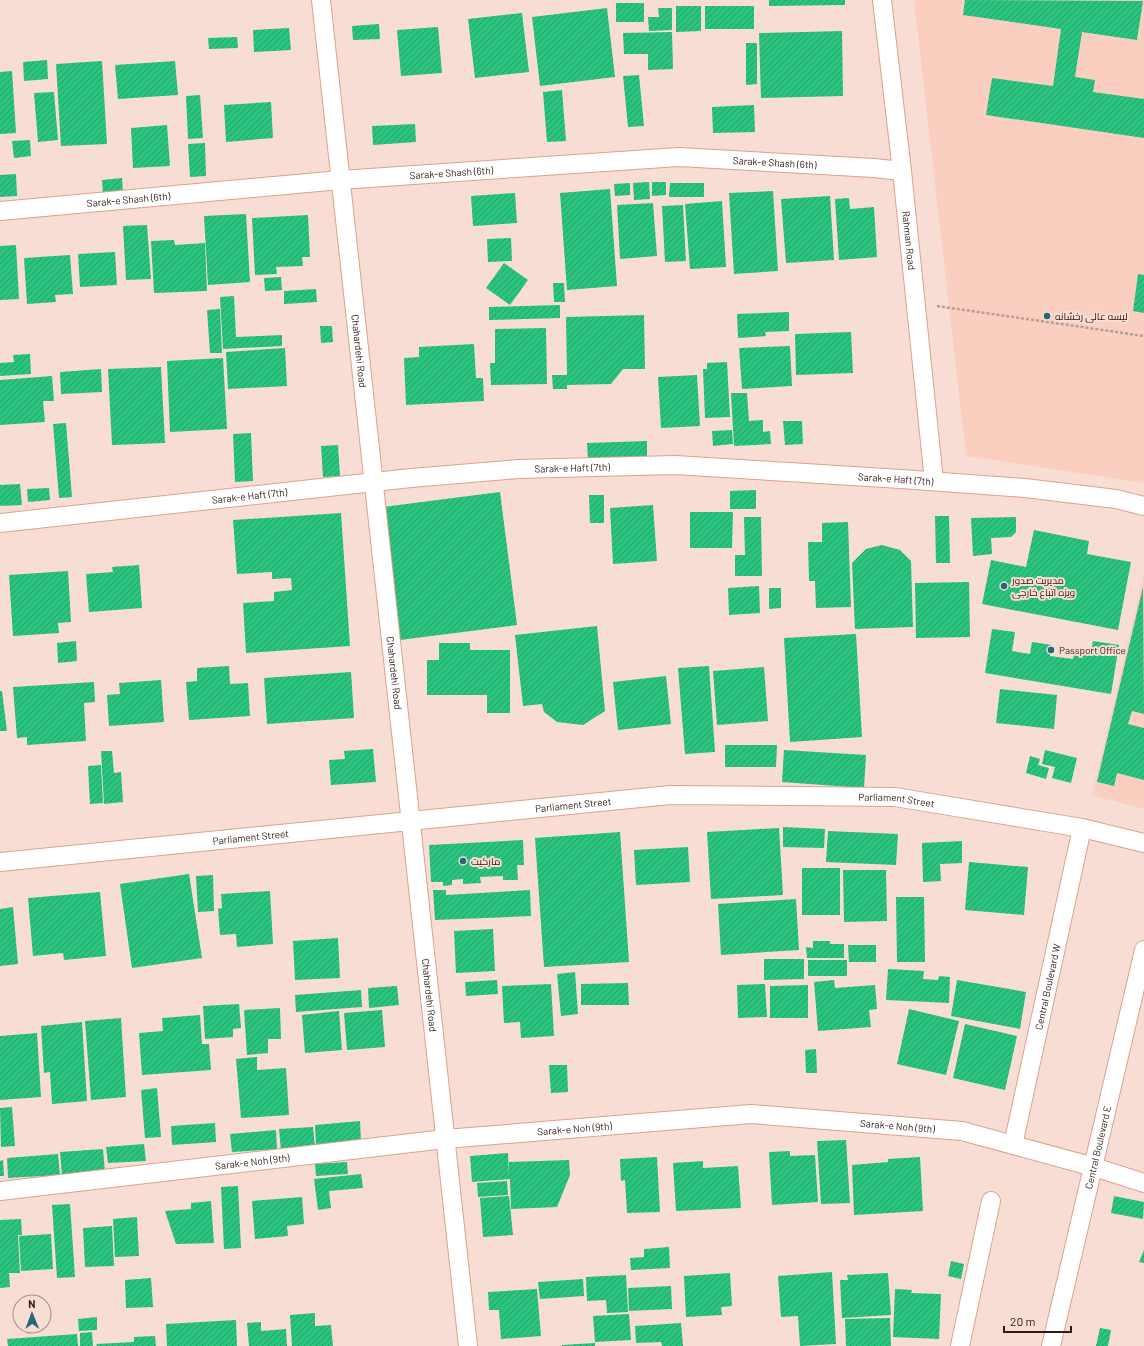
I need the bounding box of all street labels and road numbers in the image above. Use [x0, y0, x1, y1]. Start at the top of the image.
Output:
street label: Sarak-e Shash (6th) [732, 154, 817, 171]
street label: Sarak-e Shash (6th) [409, 164, 494, 181]
street label: Sarak-e Shash (6th) [86, 189, 171, 209]
street label: Rahman Road [900, 210, 918, 271]
street label: Chahardehi Road [349, 314, 369, 388]
street label: Sarak-e Haft (7th) [534, 461, 610, 475]
street label: Sarak-e Haft (7th) [858, 470, 934, 487]
street label: Sarak-e Haft (7th) [211, 486, 288, 506]
street label: Chahardehi Road [385, 636, 404, 710]
street label: Parliament Street [858, 791, 936, 810]
street label: Parliament Street [534, 795, 612, 814]
street label: Parliament Street [212, 827, 290, 847]
street label: Central Boulevard W [1032, 942, 1063, 1031]
street label: Chahardehi Road [420, 958, 440, 1032]
street label: Central Boulevard E [1082, 1105, 1113, 1190]
street label: Sarak-e Noh (9th) [860, 1117, 936, 1135]
street label: Sarak-e Noh (9th) [537, 1119, 613, 1137]
street label: Sarak-e Noh (9th) [214, 1151, 291, 1172]

